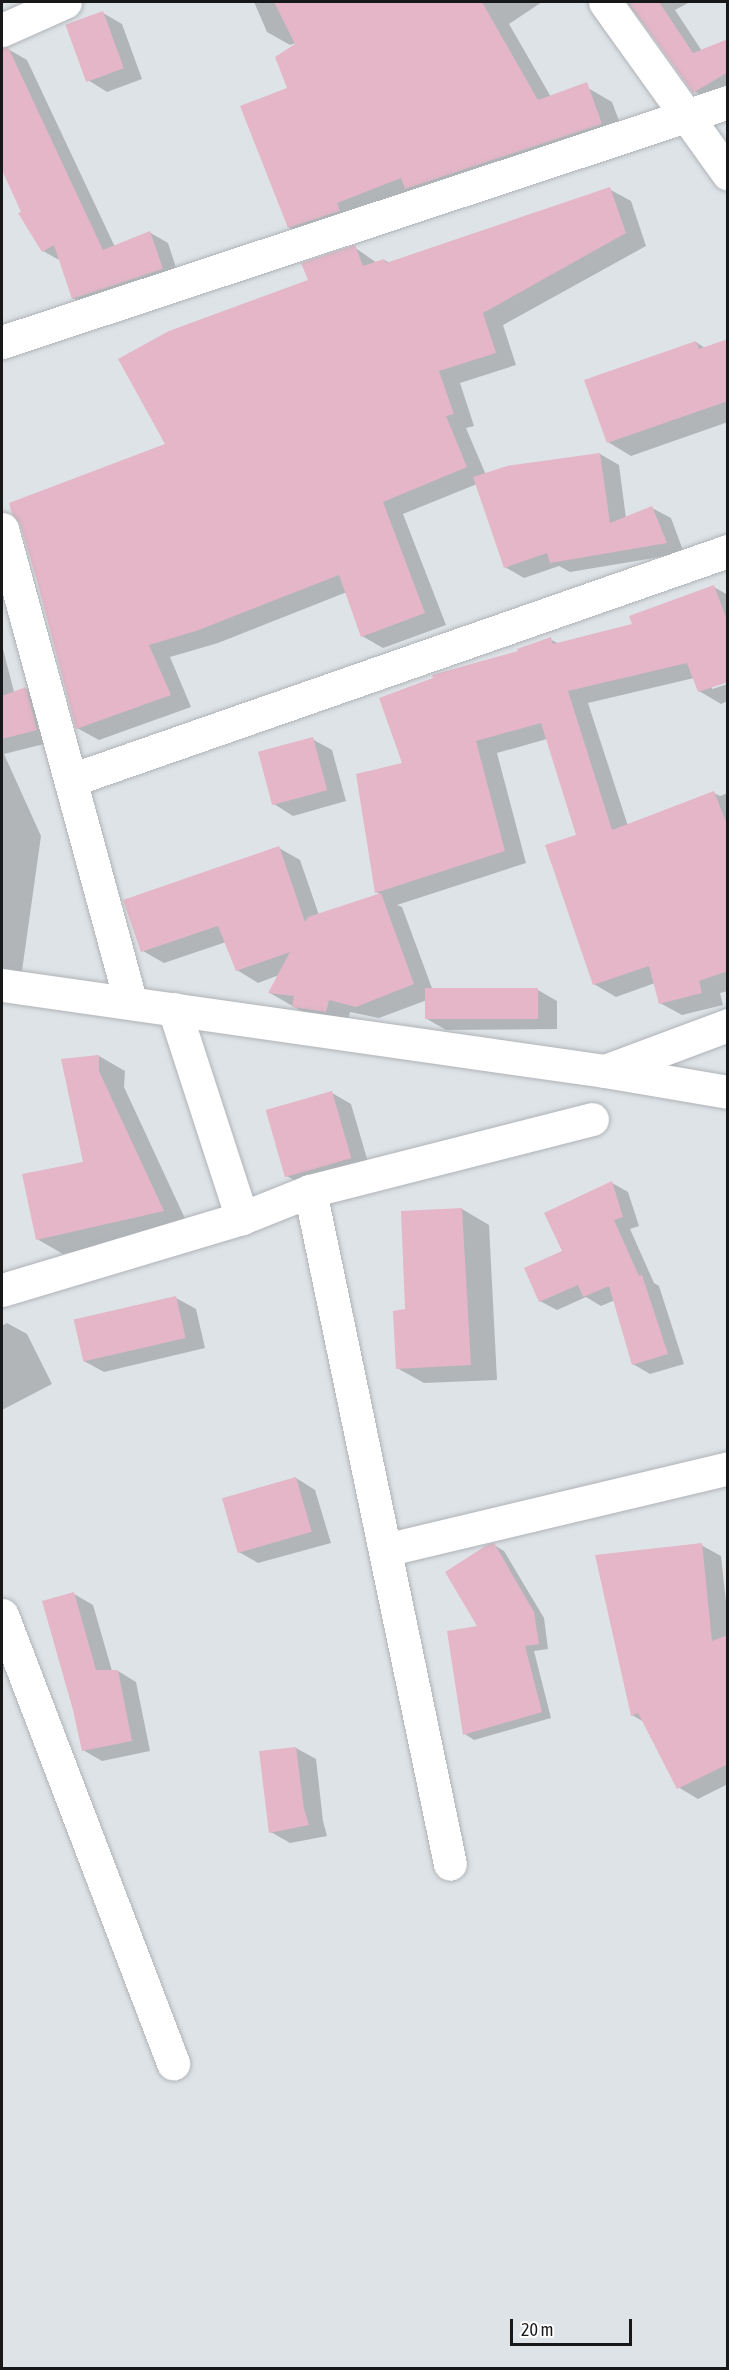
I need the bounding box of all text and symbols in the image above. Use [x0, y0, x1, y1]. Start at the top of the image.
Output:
scale bar [513, 2307, 634, 2345]
text: 20 m [521, 2319, 553, 2340]

